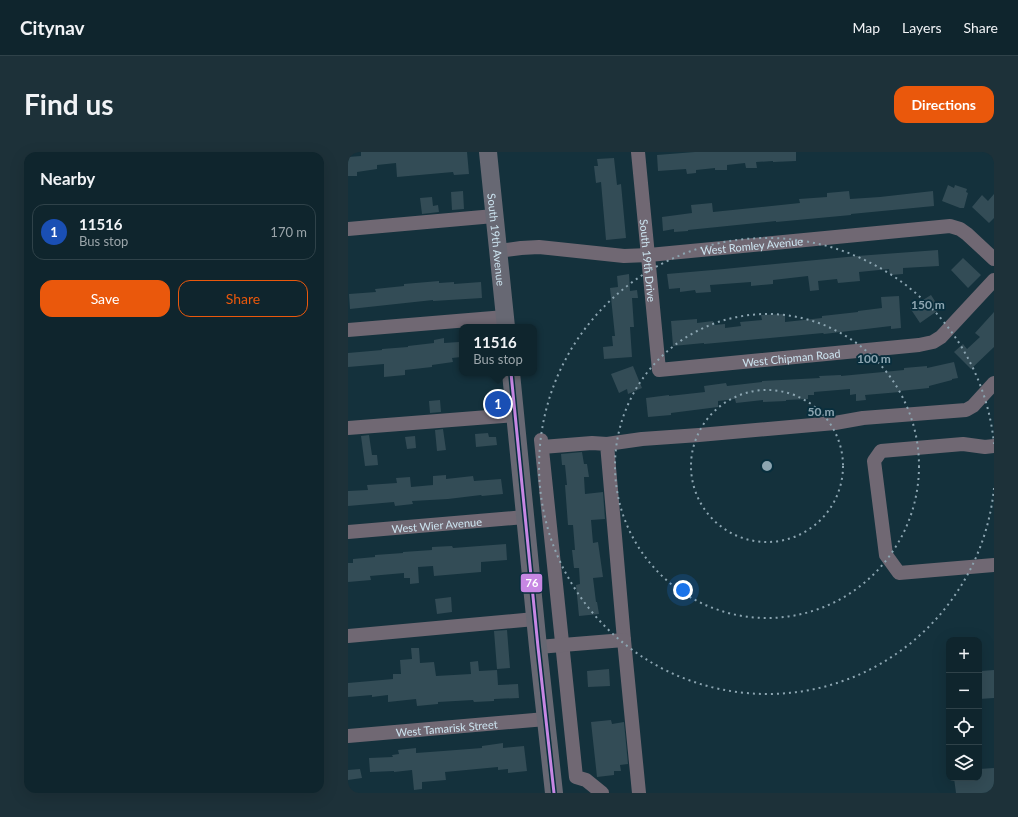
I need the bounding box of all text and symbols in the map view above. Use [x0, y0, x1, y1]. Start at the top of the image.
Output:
text: Citynav [20, 16, 85, 39]
text: Map [852, 19, 880, 36]
text: Layers [902, 19, 942, 36]
text: Share [964, 19, 998, 36]
button: Directions [894, 86, 994, 123]
text: Find us [24, 87, 114, 121]
text: Nearby [40, 168, 95, 189]
street label: South 19th Avenue [486, 193, 508, 287]
text: 11516 [79, 215, 123, 233]
street label: South 19th Drive [638, 218, 659, 303]
text: 1 [50, 224, 58, 240]
text: 170 m [270, 224, 307, 240]
text: Bus stop [79, 233, 128, 249]
street label: West Romley Avenue [700, 234, 804, 256]
button: Save [40, 280, 170, 317]
button: Share [178, 280, 308, 317]
text: 150 m [911, 297, 945, 312]
popup [459, 324, 537, 376]
text: 11516 [473, 333, 517, 351]
street label: West Chipman Road [742, 346, 841, 368]
text: Bus stop [473, 351, 523, 367]
text: 100 m [857, 351, 891, 366]
pin: 1 [485, 389, 511, 419]
text: 50 m [808, 404, 834, 419]
centre of rings [760, 459, 774, 473]
street label: West Wier Avenue [391, 514, 482, 535]
line badge: 76 [520, 573, 543, 593]
text: 76 [526, 576, 539, 589]
your location [673, 580, 693, 600]
map controls [946, 637, 982, 781]
button: + [946, 637, 982, 673]
button: − [946, 673, 982, 709]
button: locate [946, 709, 982, 745]
street label: West Tamarisk Street [395, 717, 498, 738]
button: layers [946, 745, 982, 781]

